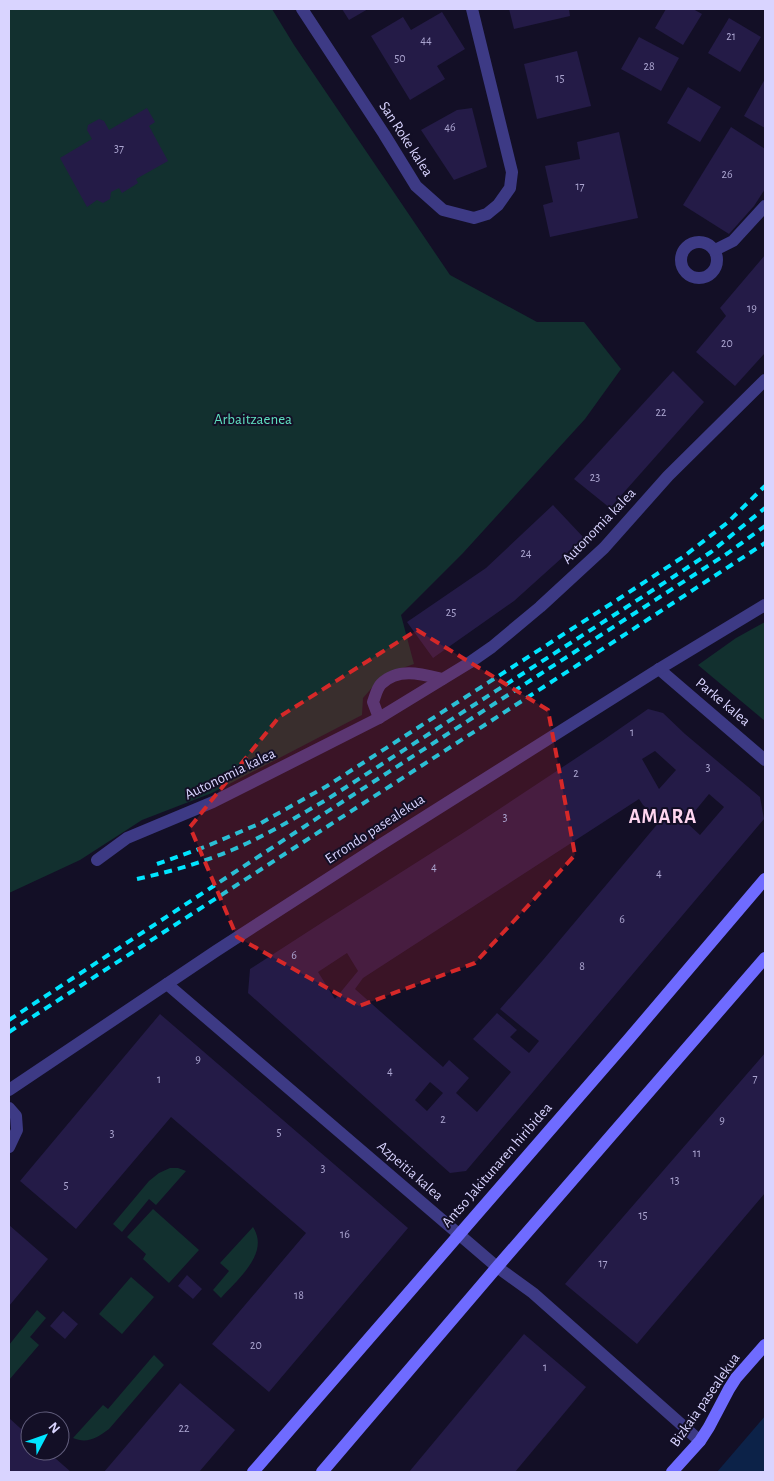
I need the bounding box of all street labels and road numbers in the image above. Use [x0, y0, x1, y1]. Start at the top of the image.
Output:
street label: San Roke kalea [376, 99, 436, 179]
street label: Autonomia kalea [559, 485, 639, 567]
street label: Parke kalea [693, 675, 753, 729]
street label: Autonomia kalea [182, 746, 278, 802]
street label: Errondo pasealekua [323, 791, 427, 867]
street label: Antso Jakitunaren hiribidea [439, 1100, 555, 1230]
street label: Azpeitia kalea [374, 1138, 446, 1204]
street label: Bizkaia pasealekua [667, 1350, 743, 1450]

